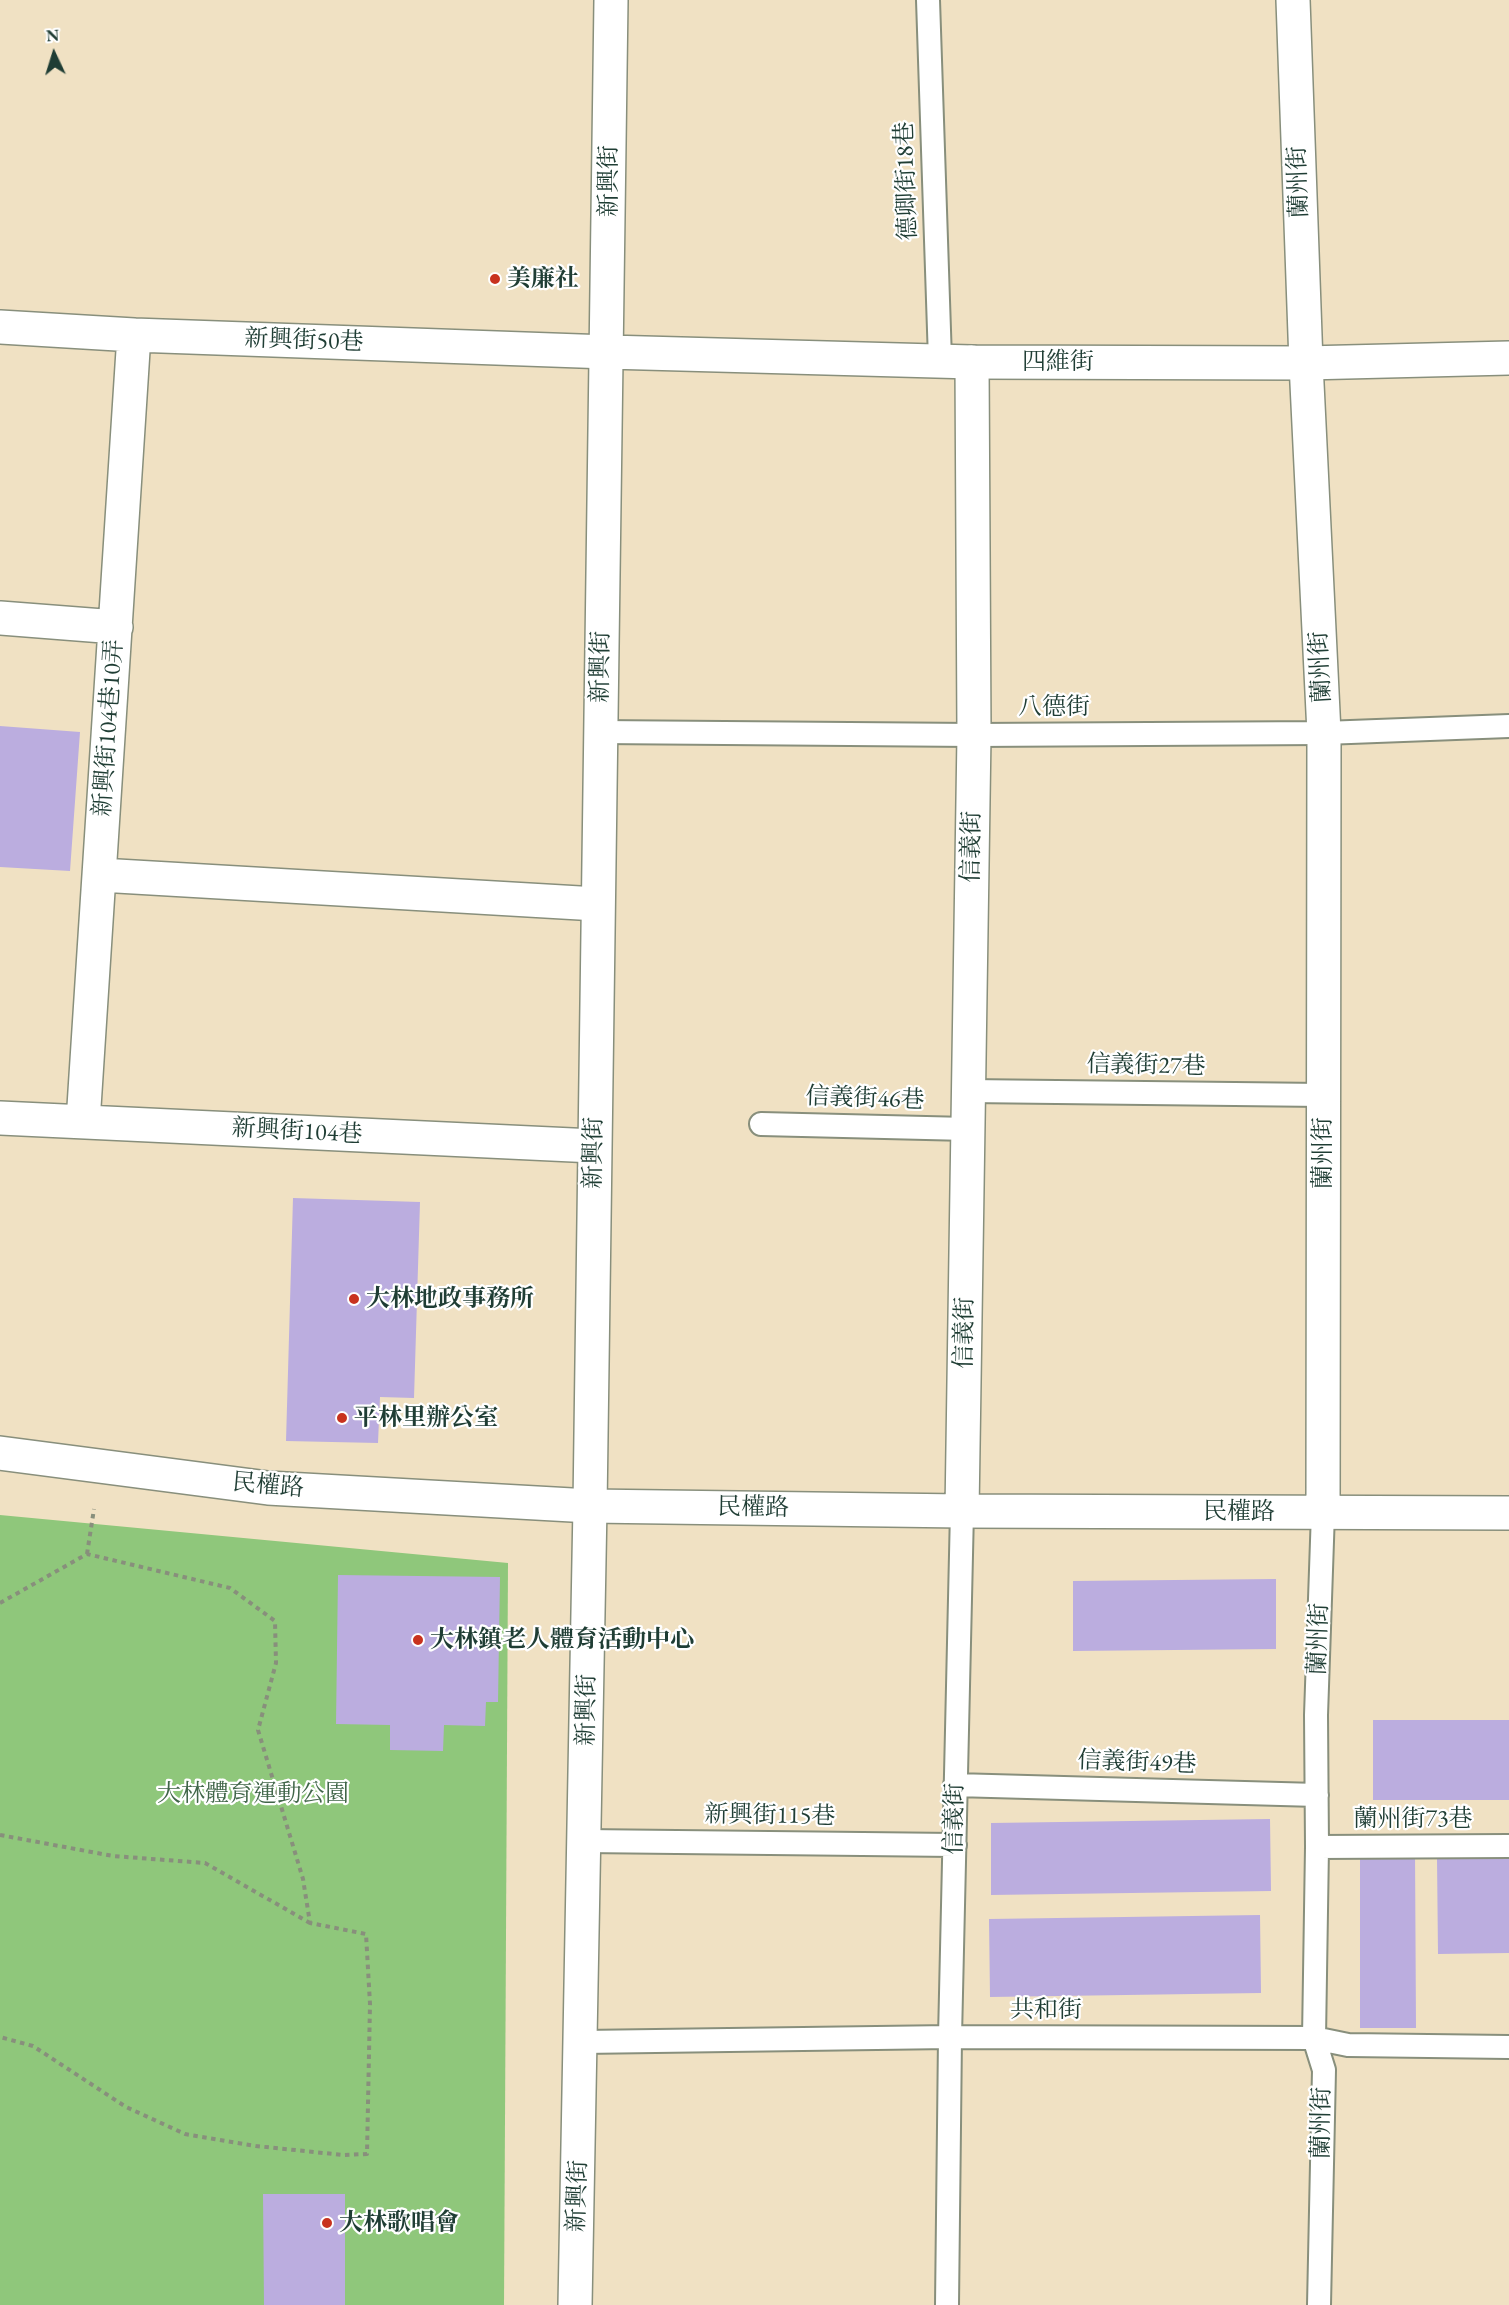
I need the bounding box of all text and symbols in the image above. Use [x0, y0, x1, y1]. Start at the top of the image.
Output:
north arrow [24, 24, 84, 84]
text: N [46, 25, 60, 46]
street label: 德卿街18巷 [891, 121, 923, 241]
street label: 新興街 [595, 145, 623, 217]
street label: 蘭州街 [1283, 146, 1315, 218]
place label: 美廉社 [507, 265, 579, 293]
marker: 美廉社 [488, 272, 502, 286]
street label: 新興街50巷 [244, 325, 364, 357]
street label: 四維街 [1022, 348, 1094, 376]
street label: 蘭州街 [1305, 630, 1337, 704]
street label: 新興街 [586, 631, 616, 703]
street label: 新興街104巷10弄 [88, 638, 130, 818]
street label: 八德街 [1018, 693, 1090, 721]
street label: 信義街 [957, 811, 987, 883]
street label: 信義街27巷 [1086, 1051, 1206, 1081]
street label: 信義街46巷 [805, 1083, 925, 1115]
street label: 新興街104巷 [231, 1114, 363, 1150]
street label: 新興街 [579, 1117, 609, 1189]
street label: 蘭州街 [1309, 1117, 1337, 1189]
place label: 大林地政事務所 [366, 1285, 534, 1313]
marker: 大林地政事務所 [347, 1292, 361, 1306]
street label: 信義街 [950, 1297, 980, 1369]
place label: 平林里辦公室 [354, 1404, 498, 1432]
marker: 平林里辦公室 [335, 1411, 349, 1425]
street label: 民權路 [231, 1469, 305, 1503]
street label: 民權路 [717, 1493, 789, 1523]
street label: 民權路 [1203, 1498, 1275, 1526]
street label: 蘭州街 [1303, 1603, 1335, 1675]
place label: 大林鎮老人體育活動中心 [430, 1626, 694, 1654]
marker: 大林鎮老人體育活動中心 [411, 1633, 425, 1647]
street label: 新興街 [572, 1674, 602, 1746]
street label: 信義街49巷 [1077, 1747, 1197, 1779]
park label: 大林體育運動公園 [157, 1780, 349, 1808]
street label: 信義街 [940, 1783, 970, 1855]
street label: 新興街115巷 [704, 1800, 836, 1832]
street label: 蘭州街73巷 [1353, 1805, 1473, 1833]
street label: 共和街 [1010, 1996, 1082, 2024]
street label: 蘭州街 [1307, 2087, 1337, 2159]
street label: 新興街 [562, 2160, 594, 2232]
place label: 大林歌唱會 [339, 2209, 459, 2237]
marker: 大林歌唱會 [320, 2216, 334, 2230]

